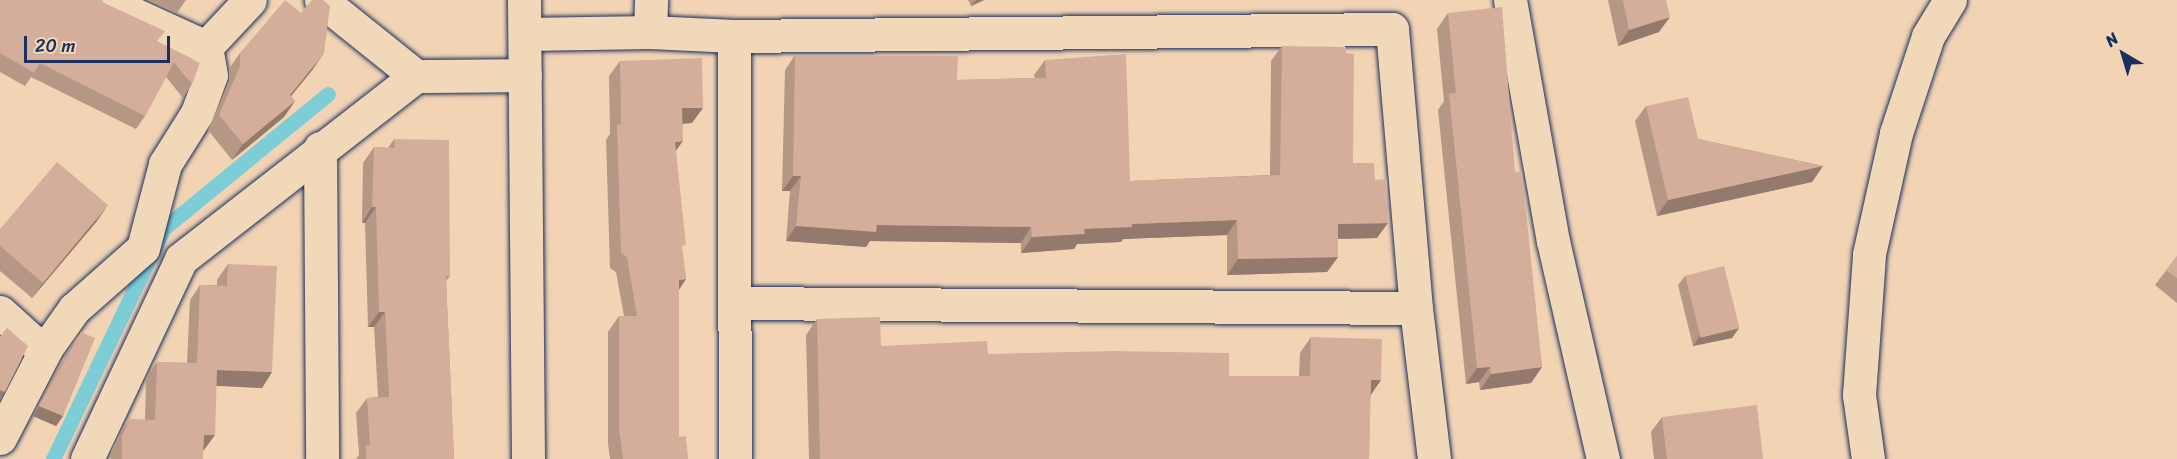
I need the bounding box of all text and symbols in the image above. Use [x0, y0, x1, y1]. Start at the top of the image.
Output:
scale bar [27, 24, 172, 62]
north arrow [2093, 24, 2153, 84]
text: N [2098, 25, 2125, 54]
text: 20 m [35, 30, 75, 62]

